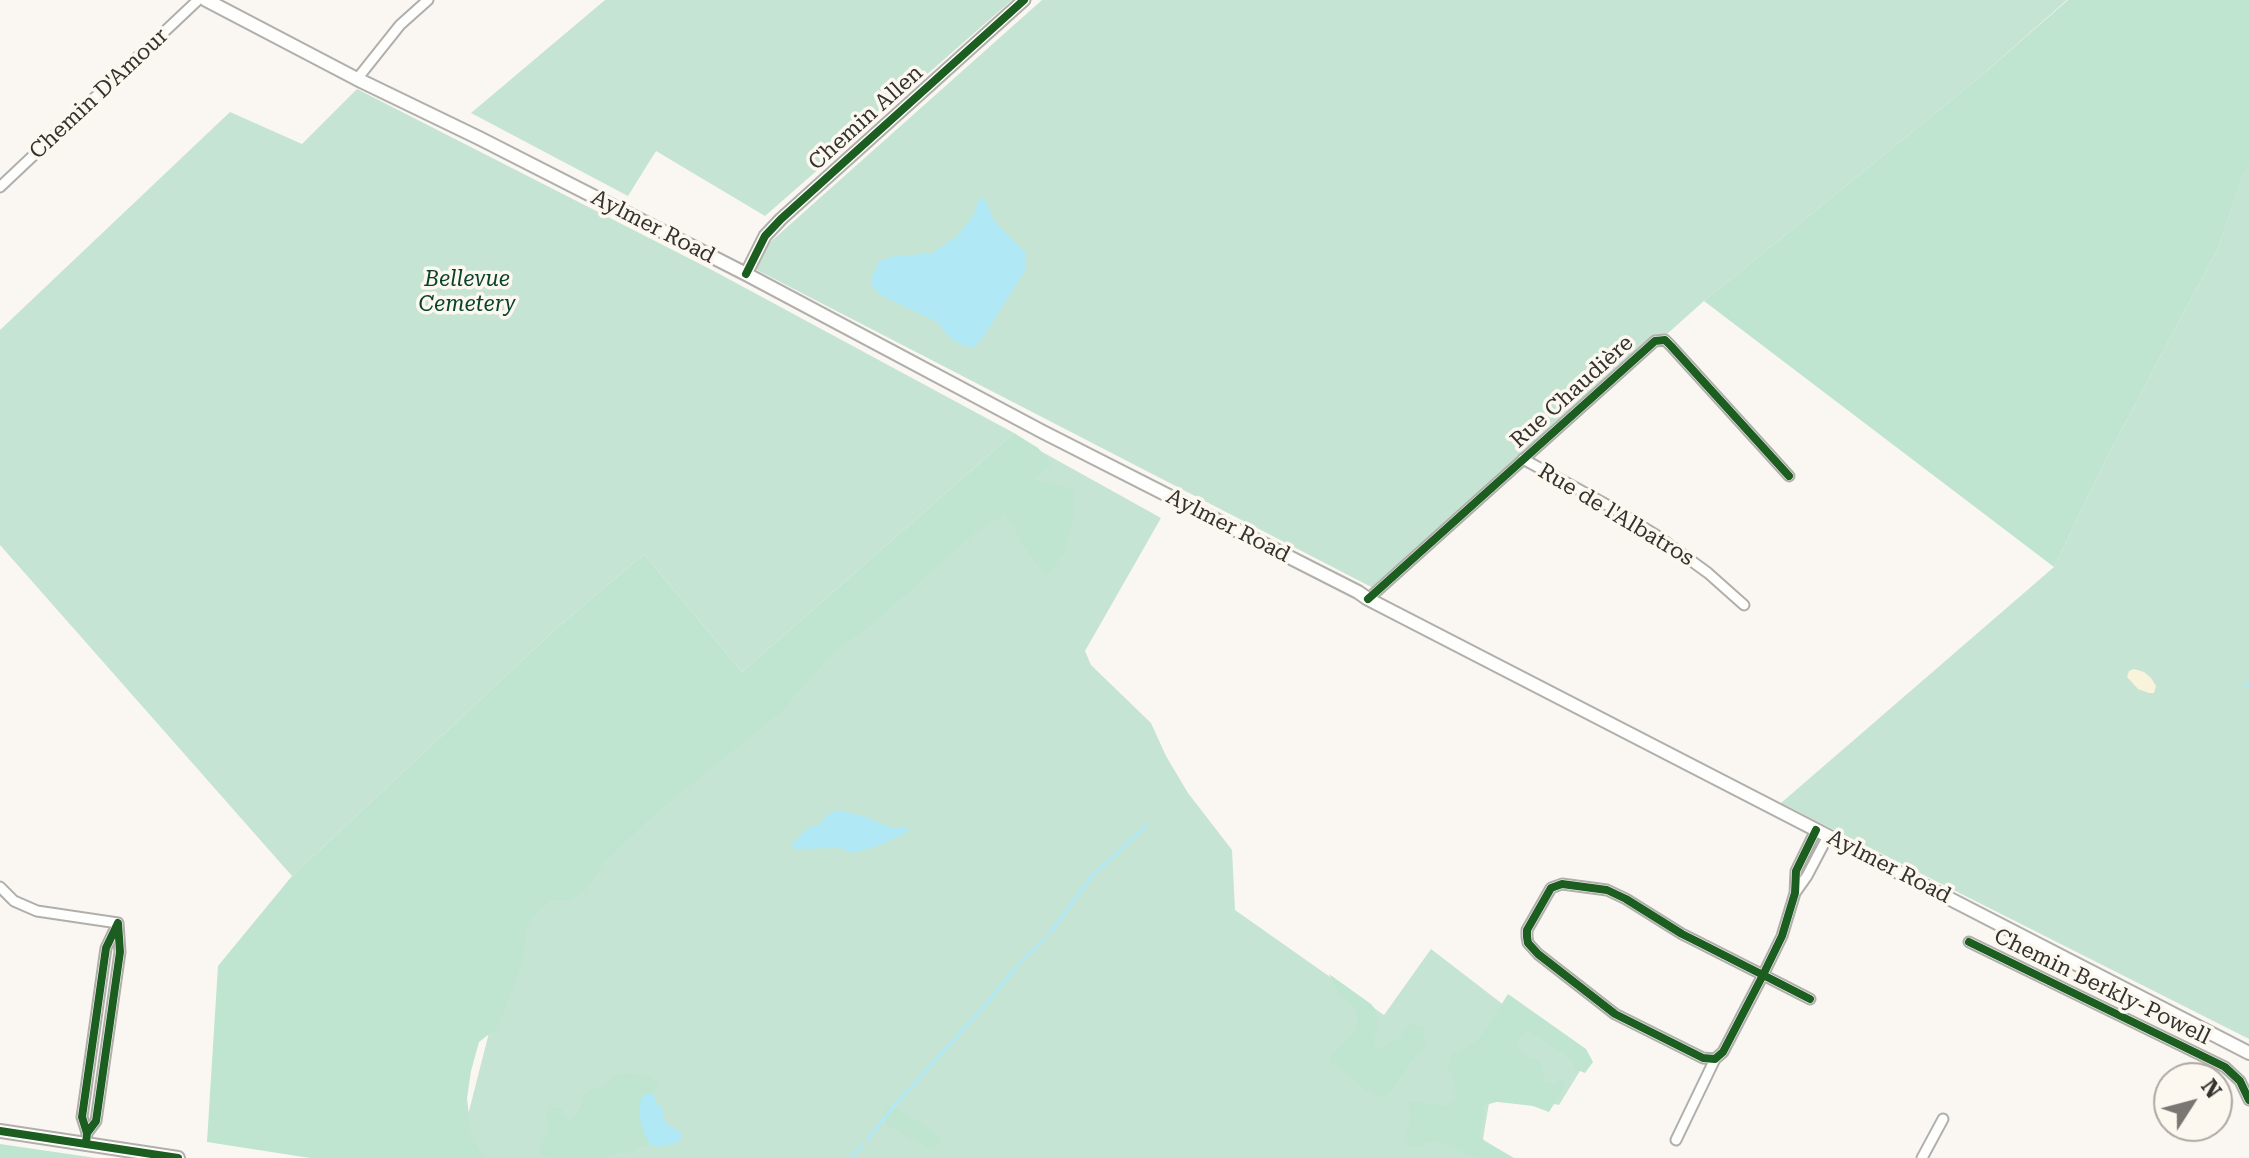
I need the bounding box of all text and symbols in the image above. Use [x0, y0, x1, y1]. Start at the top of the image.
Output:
street label: Chemin D'Amour [24, 23, 174, 165]
street label: Chemin Allen [803, 60, 929, 176]
street label: Aylmer Road [587, 185, 719, 269]
park label: Bellevue Cemetery [418, 267, 516, 318]
street label: Rue Chaudière [1505, 330, 1639, 454]
street label: Rue de l'Albatros [1533, 458, 1699, 572]
street label: Aylmer Road [1162, 484, 1294, 568]
street label: Aylmer Road [1823, 825, 1955, 909]
street label: Chemin Berkly-Powell [1990, 923, 2214, 1051]
north arrow [2153, 1062, 2233, 1142]
text: N [2196, 1075, 2226, 1103]

